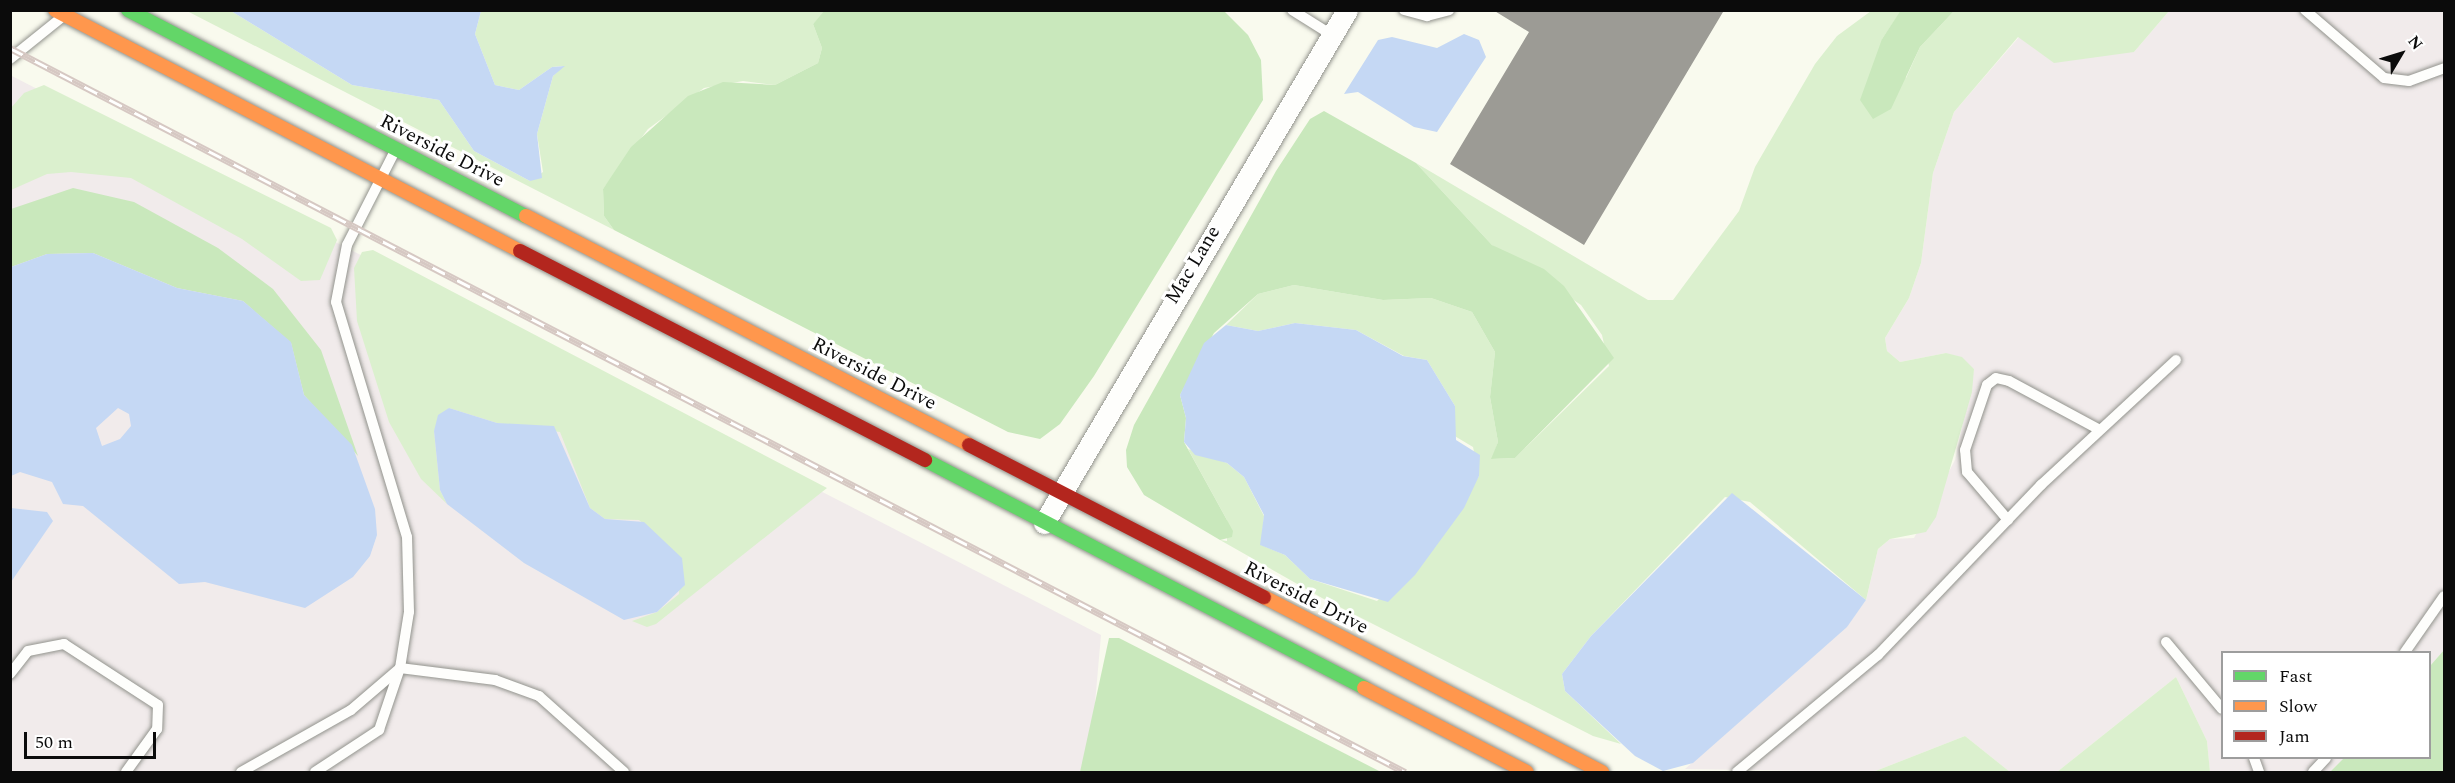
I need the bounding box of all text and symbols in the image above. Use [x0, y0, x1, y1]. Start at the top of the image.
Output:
north arrow [2371, 24, 2431, 84]
text: N [2402, 30, 2429, 55]
street label: Riverside Drive [376, 109, 508, 193]
street label: Mac Lane [1160, 221, 1226, 309]
street label: Riverside Drive [808, 332, 940, 416]
street label: Riverside Drive [1240, 556, 1372, 640]
legend [2221, 651, 2431, 759]
text: Fast [2279, 663, 2312, 690]
text: Slow [2279, 693, 2317, 720]
scale bar [27, 720, 159, 758]
text: Jam [2279, 723, 2310, 750]
text: 50 m [35, 729, 73, 756]

